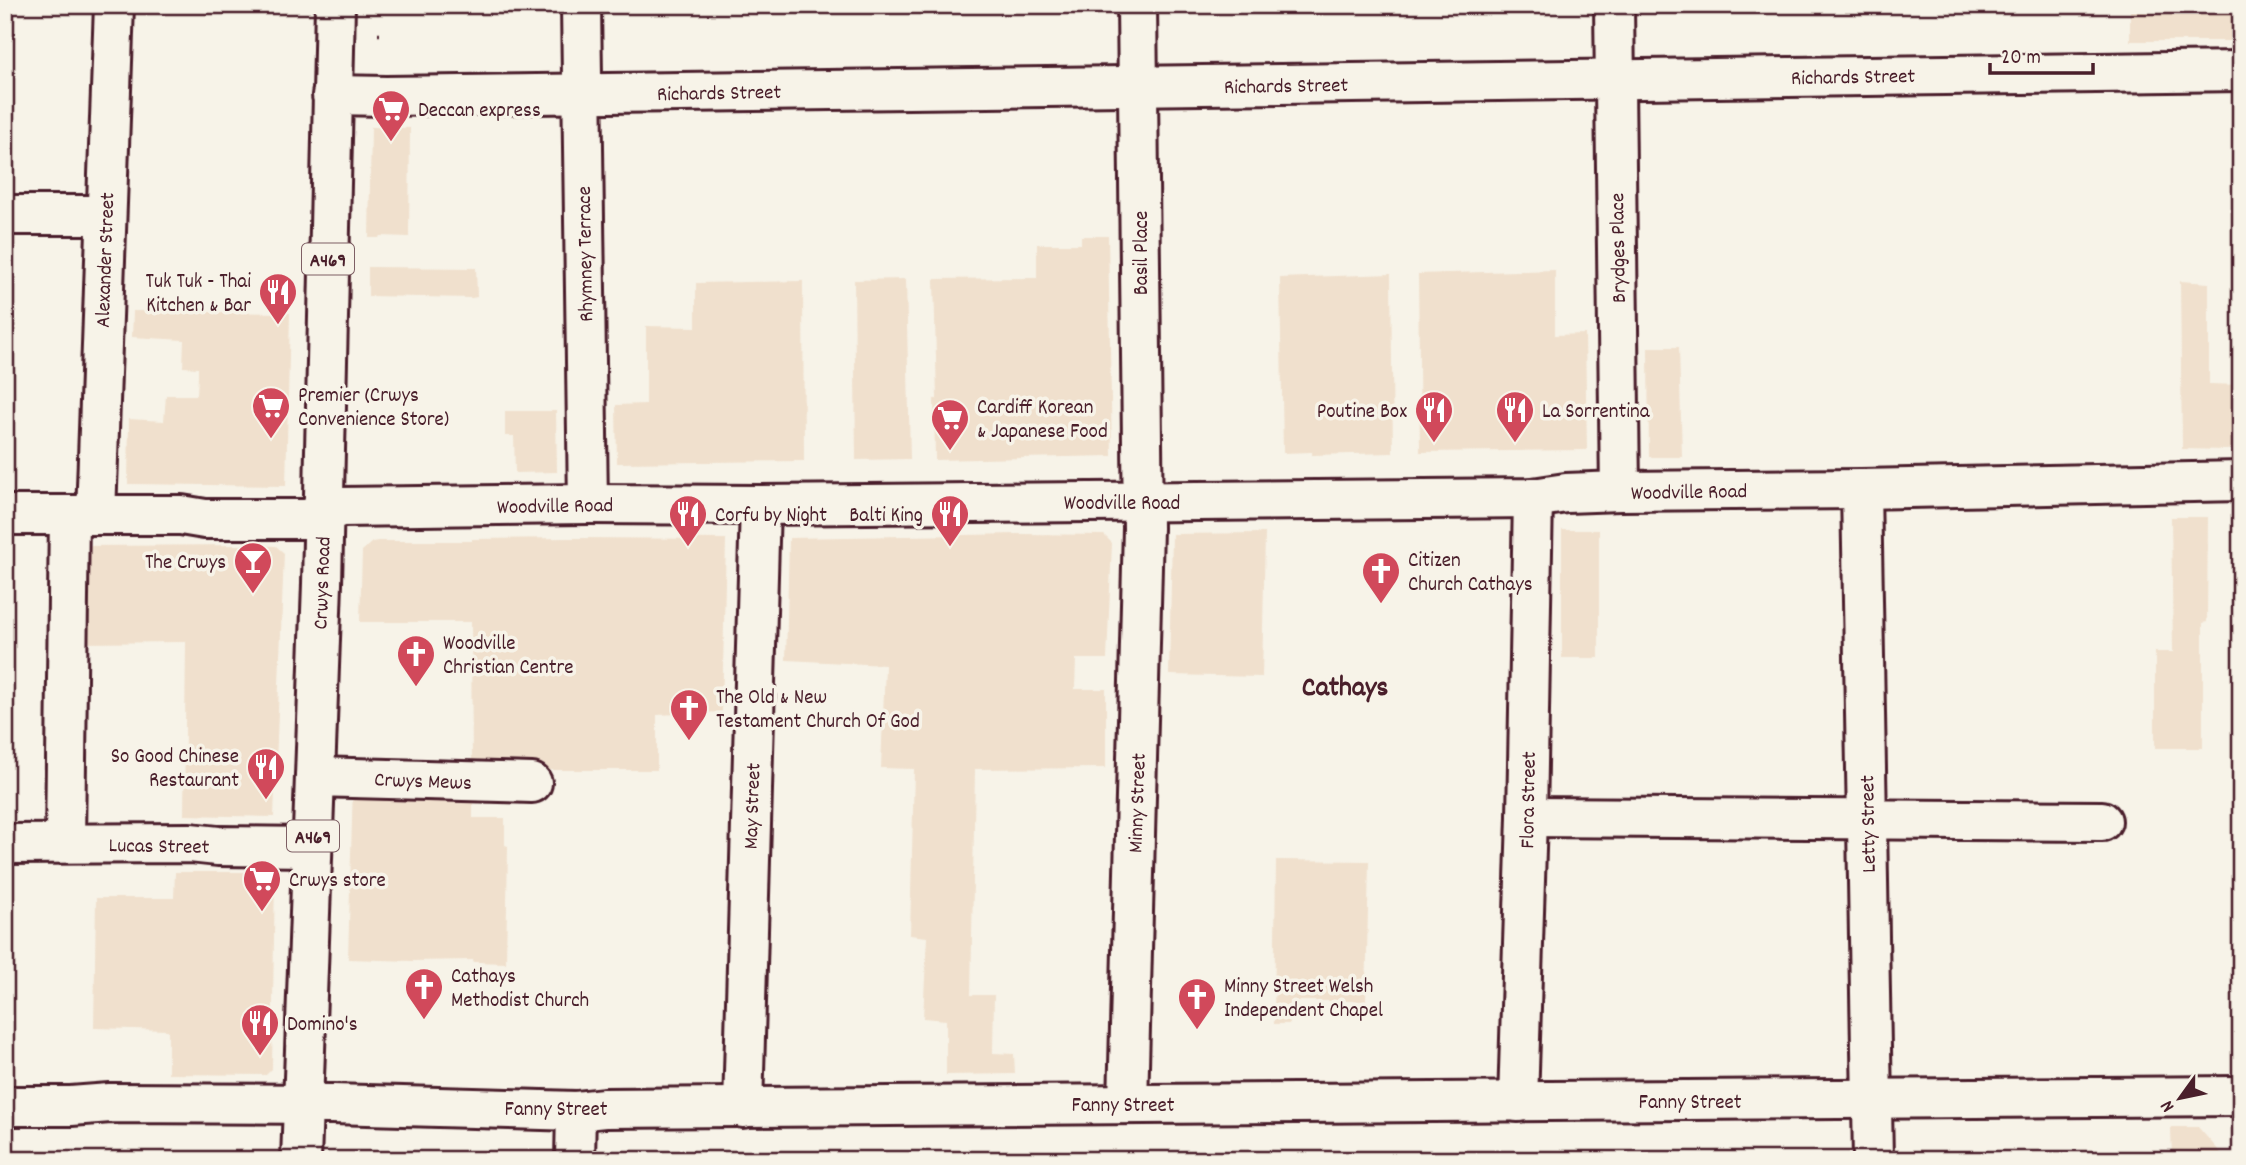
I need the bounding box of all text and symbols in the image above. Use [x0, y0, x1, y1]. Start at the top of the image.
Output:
scale bar [1990, 32, 2094, 76]
text: 20 m [2001, 44, 2041, 74]
street label: Richards Street [1791, 63, 1916, 95]
street label: Richards Street [1224, 72, 1349, 104]
street label: Richards Street [657, 79, 782, 111]
supermarket icon: Deccan express [370, 88, 412, 143]
place label: Deccan express [418, 97, 541, 127]
street label: Rhymney Terrace [571, 186, 603, 322]
street label: Alexander Street [90, 191, 124, 328]
street label: Brydges Place [1604, 193, 1636, 303]
street label: Basil Place [1128, 211, 1158, 295]
road number: A469 [302, 244, 354, 274]
place label: Tuk Tuk - Thai Kitchen & Bar [146, 268, 251, 322]
restaurant icon: Tuk Tuk - Thai Kitchen & Bar [257, 271, 299, 326]
place label: Premier (Crwys Convenience Store) [298, 382, 449, 436]
supermarket icon: Premier (Crwys Convenience Store) [250, 385, 292, 440]
restaurant icon: Poutine Box [1413, 389, 1455, 444]
restaurant icon: La Sorrentina [1494, 389, 1536, 444]
place label: Cardiff Korean & Japanese Food [977, 394, 1108, 448]
supermarket icon: Cardiff Korean & Japanese Food [929, 397, 971, 452]
place label: Poutine Box [1317, 398, 1407, 428]
place label: La Sorrentina [1542, 398, 1651, 428]
street label: Woodville Road [1631, 478, 1748, 510]
street label: Woodville Road [1064, 490, 1180, 520]
street label: Woodville Road [497, 492, 614, 524]
restaurant icon: Corfu by Night [667, 493, 709, 548]
restaurant icon: Balti King [929, 493, 971, 548]
place label: Corfu by Night [715, 502, 827, 532]
place label: Balti King [849, 502, 923, 532]
street label: Crwys Road [307, 536, 341, 630]
bar icon: The Crwys [232, 540, 274, 595]
place label: Citizen Church Cathays [1408, 547, 1533, 601]
place label: The Crwys [145, 549, 226, 579]
church icon: Citizen Church Cathays [1360, 550, 1402, 605]
place label: Woodville Christian Centre [443, 630, 574, 684]
church icon: Woodville Christian Centre [395, 633, 437, 688]
district label: Cathays [1302, 670, 1388, 710]
place label: The Old & New Testament Church Of God [716, 684, 920, 738]
church icon: The Old & New Testament Church Of God [668, 687, 710, 742]
place label: So Good Chinese Restaurant [111, 743, 239, 797]
restaurant icon: So Good Chinese Restaurant [245, 746, 287, 801]
street label: Flora Street [1514, 751, 1546, 849]
street label: Minny Street [1122, 752, 1156, 854]
street label: May Street [737, 762, 771, 850]
street label: Crwys Mews [374, 766, 472, 800]
street label: Letty Street [1854, 775, 1886, 873]
road number: A469 [287, 820, 339, 852]
street label: Lucas Street [108, 832, 210, 864]
supermarket icon: Crwys store [241, 858, 283, 913]
place label: Crwys store [289, 867, 386, 897]
place label: Cathays Methodist Church [451, 963, 589, 1017]
church icon: Cathays Methodist Church [403, 966, 445, 1021]
place label: Minny Street Welsh Independent Chapel [1224, 973, 1383, 1027]
church icon: Minny Street Welsh Independent Chapel [1176, 976, 1218, 1031]
restaurant icon: Domino's [239, 1002, 281, 1057]
place label: Domino's [287, 1011, 357, 1041]
north arrow [2144, 1064, 2214, 1134]
street label: Fanny Street [1639, 1089, 1742, 1119]
street label: Fanny Street [1072, 1092, 1175, 1122]
text: N [2155, 1094, 2183, 1117]
street label: Fanny Street [505, 1096, 608, 1126]

